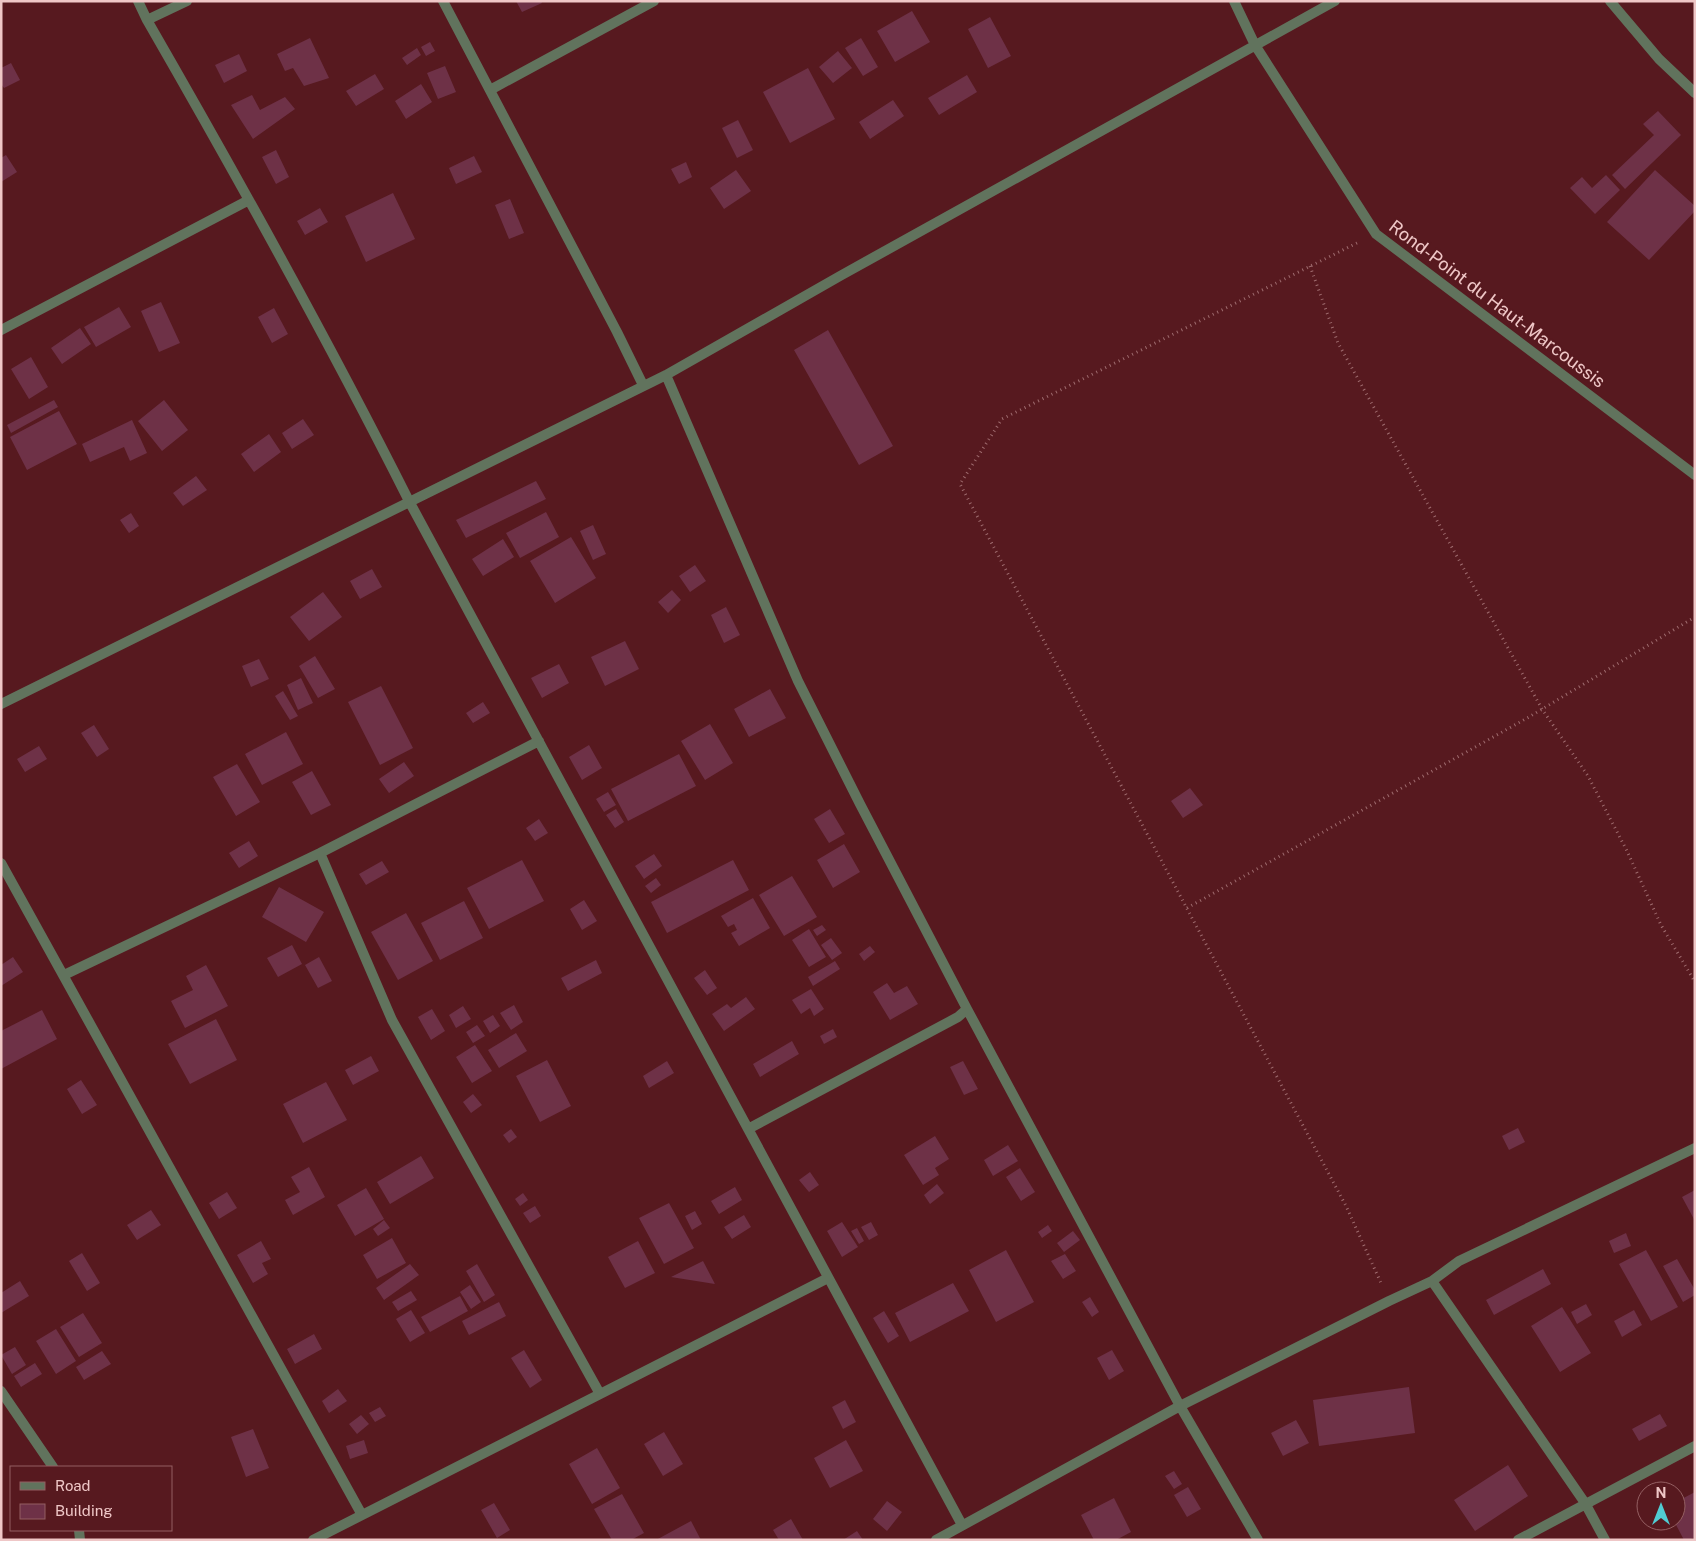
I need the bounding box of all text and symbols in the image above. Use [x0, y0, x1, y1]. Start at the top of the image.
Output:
street label: Rond-Point du Haut-Marcoussis [1385, 215, 1609, 392]
legend [10, 1466, 172, 1531]
text: Road [55, 1477, 91, 1494]
north arrow [1636, 1481, 1686, 1531]
text: N [1656, 1485, 1666, 1501]
text: Building [55, 1502, 113, 1519]

